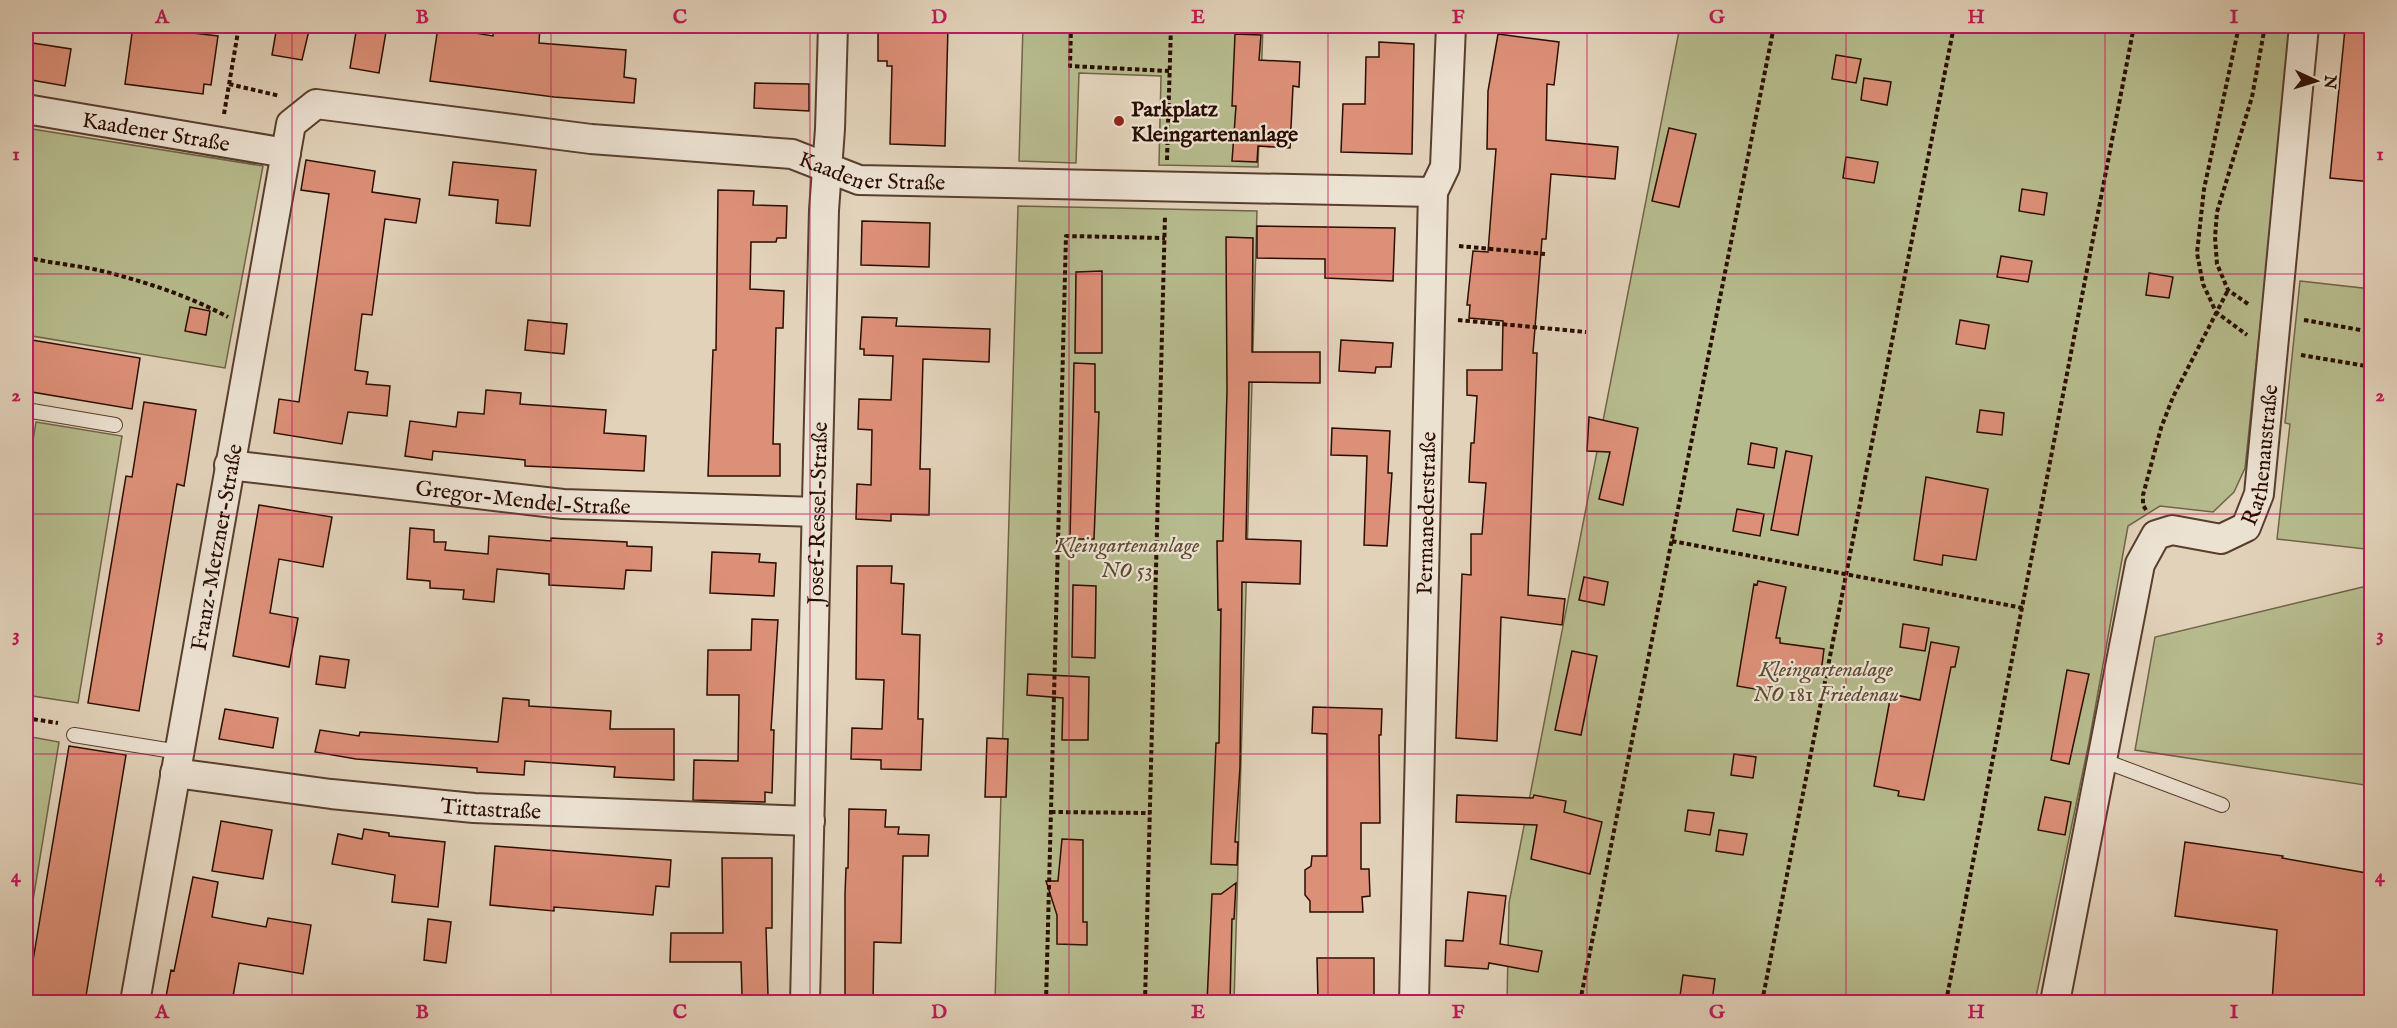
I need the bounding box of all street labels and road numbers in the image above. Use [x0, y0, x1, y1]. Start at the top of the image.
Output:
street label: Kaadener Straße [80, 107, 232, 159]
street label: Kaadener Straße [794, 146, 946, 198]
street label: Rathenaustraße [2236, 383, 2285, 530]
street label: Josef-Ressel-Straße [802, 421, 835, 608]
street label: Permanederstraße [1412, 431, 1443, 595]
street label: Franz-Metzner-Straße [186, 442, 250, 653]
street label: Gregor-Mendel-Straße [414, 475, 631, 522]
street label: Tittastraße [439, 793, 542, 827]

